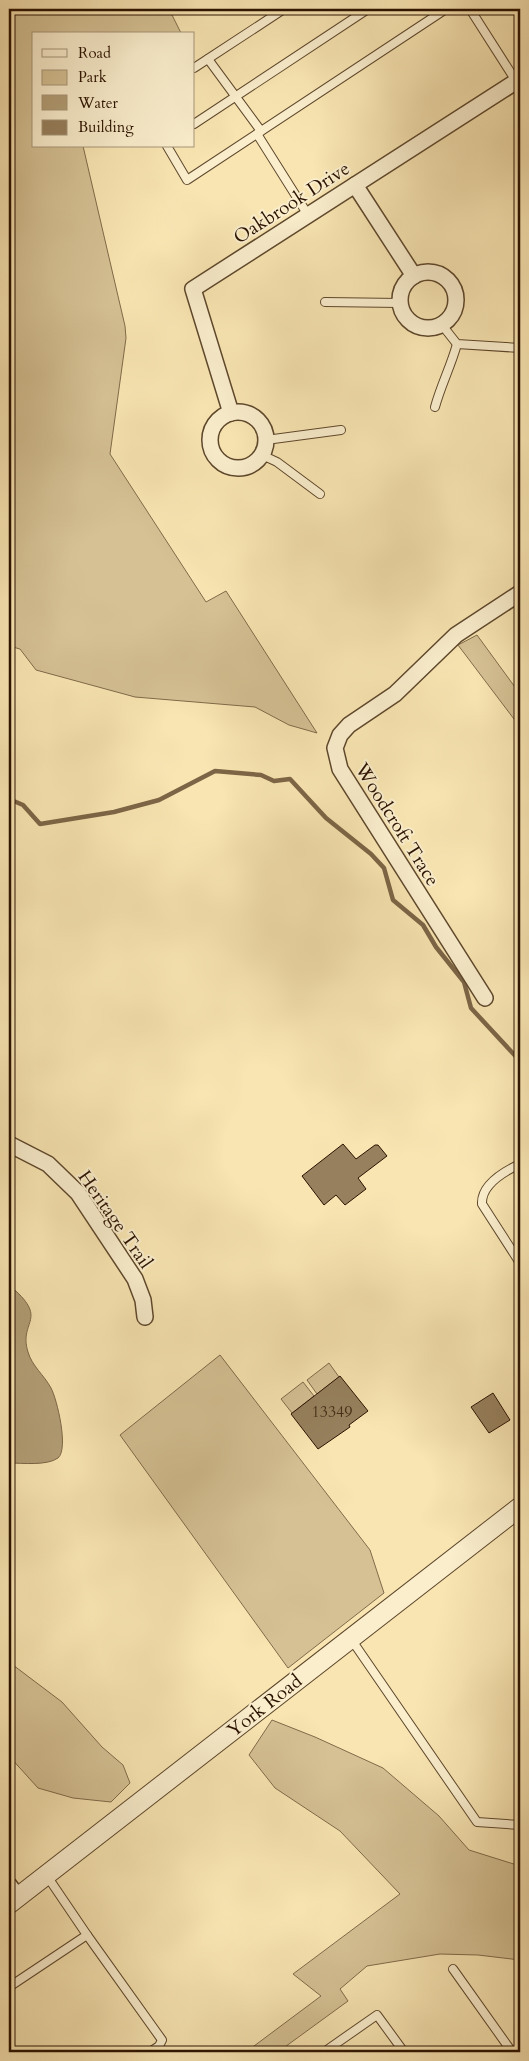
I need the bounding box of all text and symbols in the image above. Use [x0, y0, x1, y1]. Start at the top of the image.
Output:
legend [32, 32, 195, 148]
text: Road [78, 43, 111, 63]
text: Park [78, 67, 107, 87]
text: Water [77, 93, 119, 113]
text: Building [78, 117, 134, 137]
street label: Oakbrook Drive [228, 156, 355, 250]
street label: Woodcroft Trace [348, 757, 445, 891]
street label: Heritage Trail [72, 1165, 159, 1274]
house number: 13349 [312, 1401, 352, 1423]
street label: York Road [222, 1668, 307, 1743]

